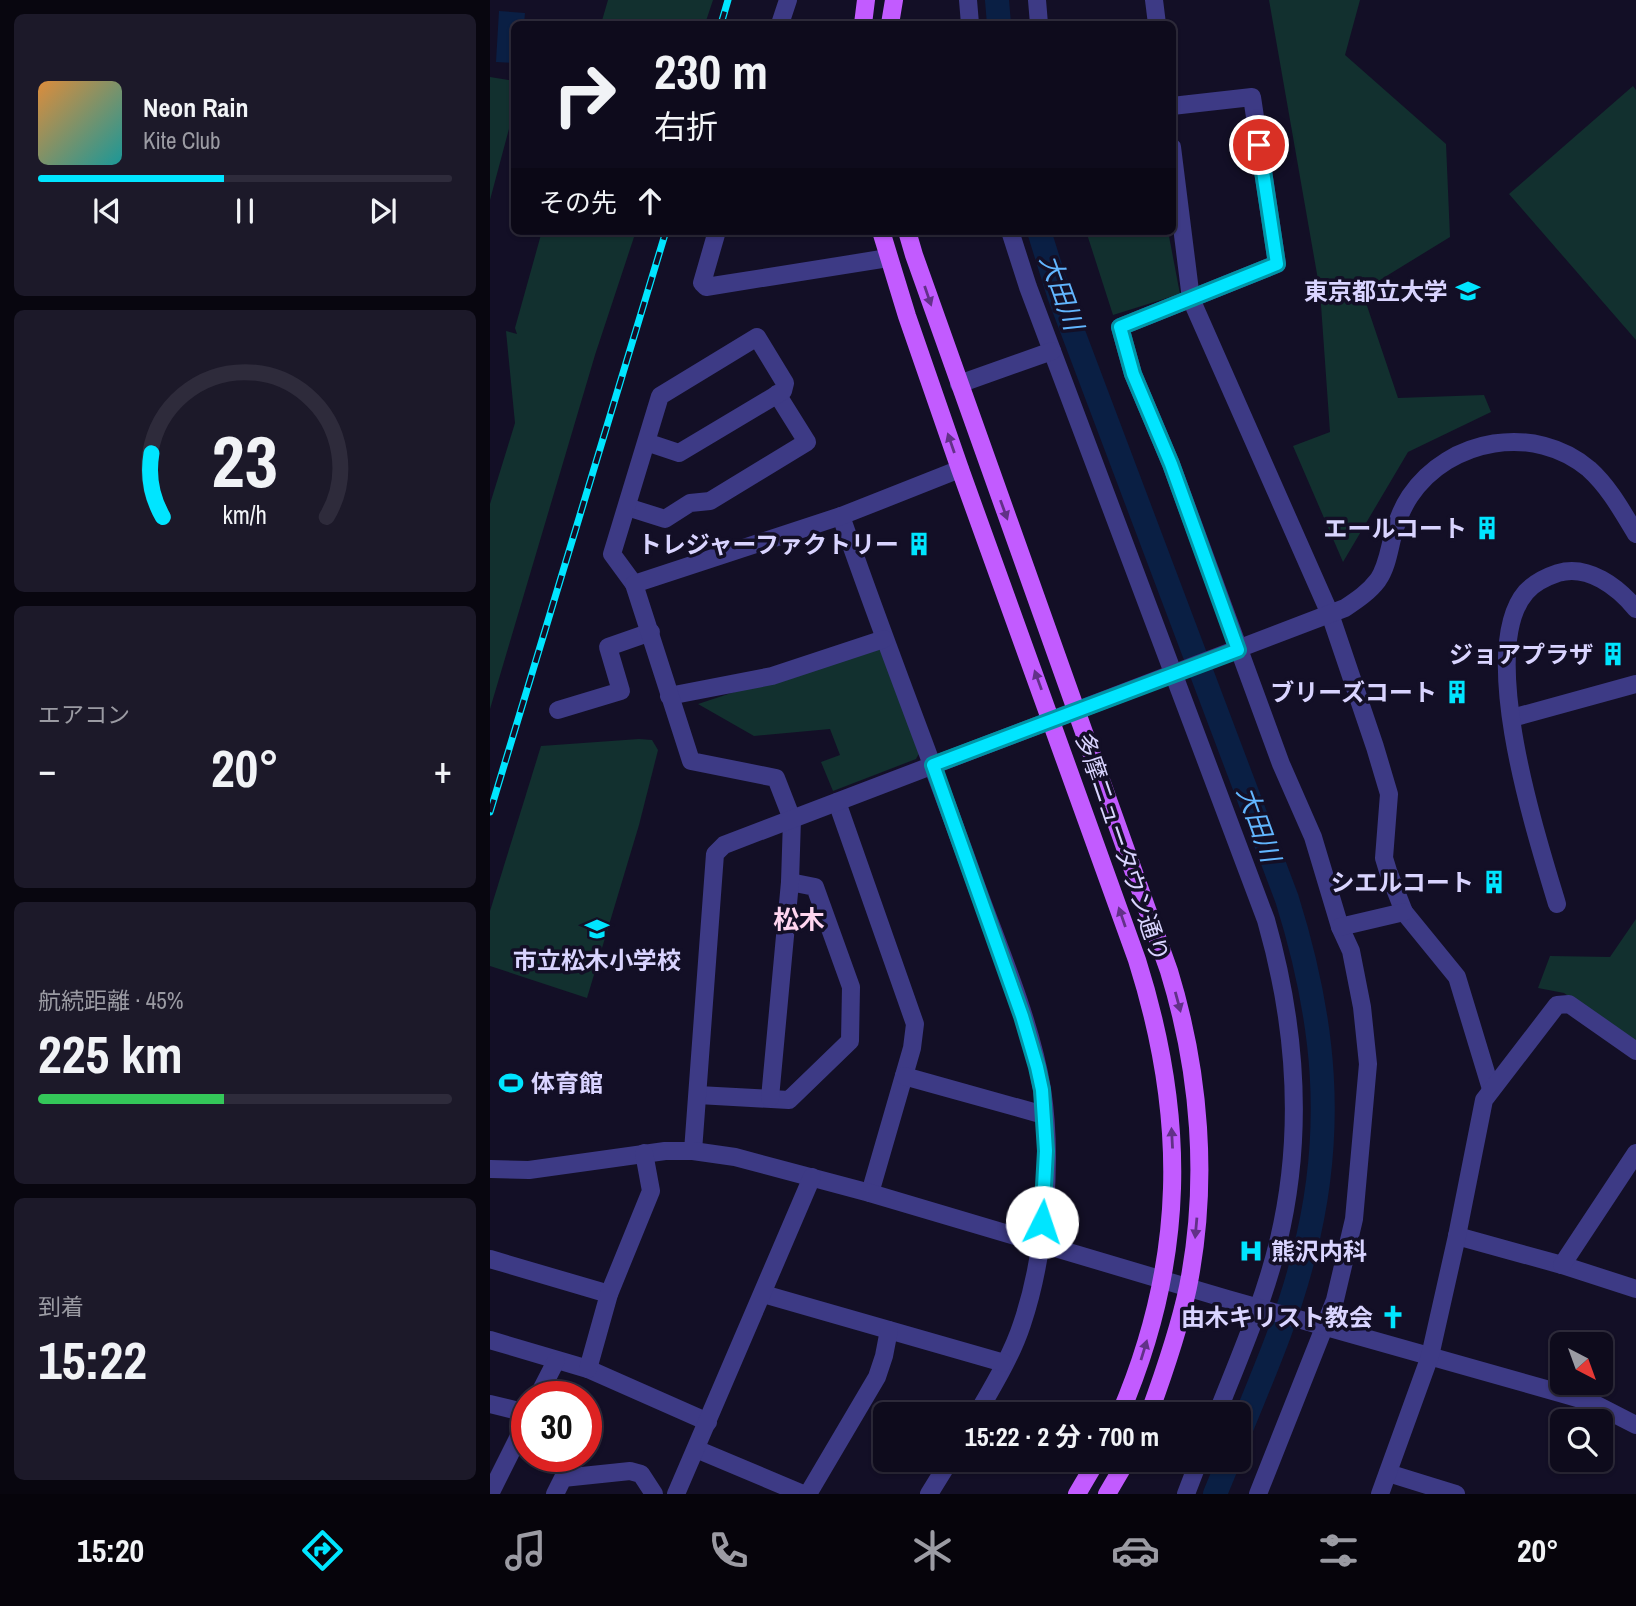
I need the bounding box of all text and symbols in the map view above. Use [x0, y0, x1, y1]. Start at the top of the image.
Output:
text: 230 m [654, 38, 768, 104]
icon: right [539, 49, 630, 140]
text: Neon Rain [143, 90, 248, 125]
text: 右折 [654, 105, 718, 148]
pin [1229, 115, 1289, 175]
text: Kite Club [143, 125, 221, 156]
icon: arrive [1240, 126, 1278, 164]
icon: ahead [631, 182, 669, 220]
text: その先 [539, 185, 617, 220]
icon: previous [88, 192, 126, 230]
icon: pause [226, 192, 264, 230]
icon: next [364, 192, 402, 230]
water label: 大田川 [1032, 249, 1093, 337]
place label: 東京都立大学 [1304, 275, 1448, 307]
school or university icon: 東京都立大学 [1454, 277, 1482, 305]
one-way arrow [923, 285, 934, 306]
text: 23 [212, 412, 278, 510]
one-way arrow [945, 432, 956, 453]
text: km/h [223, 498, 267, 532]
one-way arrow [999, 500, 1010, 521]
place label: エールコート [1323, 512, 1467, 544]
building icon: エールコート [1473, 514, 1501, 542]
place label: トレジャーファクトリー [638, 528, 899, 560]
building icon: トレジャーファクトリー [905, 530, 933, 558]
place label: ジョアプラザ [1449, 638, 1593, 670]
building icon: ジョアプラザ [1599, 640, 1627, 668]
one-way arrow [1032, 669, 1043, 690]
place label: ブリーズコート [1270, 676, 1437, 708]
building icon: ブリーズコート [1443, 678, 1471, 706]
text: エアコン [38, 699, 130, 730]
street label: 多摩ニュータウン通り [1069, 728, 1177, 966]
text: 20° [211, 733, 279, 803]
text: − [38, 744, 56, 795]
text: + [434, 744, 452, 795]
water label: 大田川 [1229, 781, 1290, 869]
place label: シエルコート [1330, 866, 1474, 898]
building icon: シエルコート [1480, 868, 1508, 896]
district label: 松木 [773, 902, 825, 937]
one-way arrow [1116, 907, 1127, 928]
school or university icon: 市立松木小学校 [583, 915, 611, 943]
place label: 市立松木小学校 [513, 944, 681, 976]
text: 航続距離 · 45% [38, 985, 183, 1016]
one-way arrow [1173, 992, 1183, 1013]
text: 225 km [38, 1019, 183, 1089]
place label: 体育館 [531, 1067, 603, 1099]
sports icon: 体育館 [497, 1069, 525, 1097]
one-way arrow [1166, 1127, 1177, 1149]
position arrow [1005, 1185, 1079, 1259]
one-way arrow [1190, 1217, 1201, 1239]
place label: 熊沢内科 [1271, 1235, 1367, 1267]
hospital icon: 熊沢内科 [1237, 1237, 1265, 1265]
text: 到着 [38, 1291, 84, 1322]
place label: 由木キリスト教会 [1181, 1301, 1373, 1333]
church icon: 由木キリスト教会 [1379, 1303, 1407, 1331]
text: 15:22 [38, 1325, 147, 1395]
north arrow [1550, 1332, 1614, 1395]
map controls [1550, 1332, 1613, 1472]
one-way arrow [1140, 1339, 1150, 1360]
speed limit sign: 30 [511, 1381, 602, 1472]
button: search [1550, 1409, 1613, 1472]
text: 15:22 · 2 分 · 700 m [965, 1419, 1159, 1454]
icon: directions [298, 1526, 347, 1575]
icon: music [501, 1526, 550, 1575]
icon: phone [704, 1526, 753, 1575]
icon: climate [908, 1526, 957, 1575]
icon: car [1111, 1526, 1160, 1575]
icon: filters [1314, 1526, 1363, 1575]
text: 15:20 [77, 1529, 144, 1572]
text: 20° [1517, 1529, 1559, 1572]

